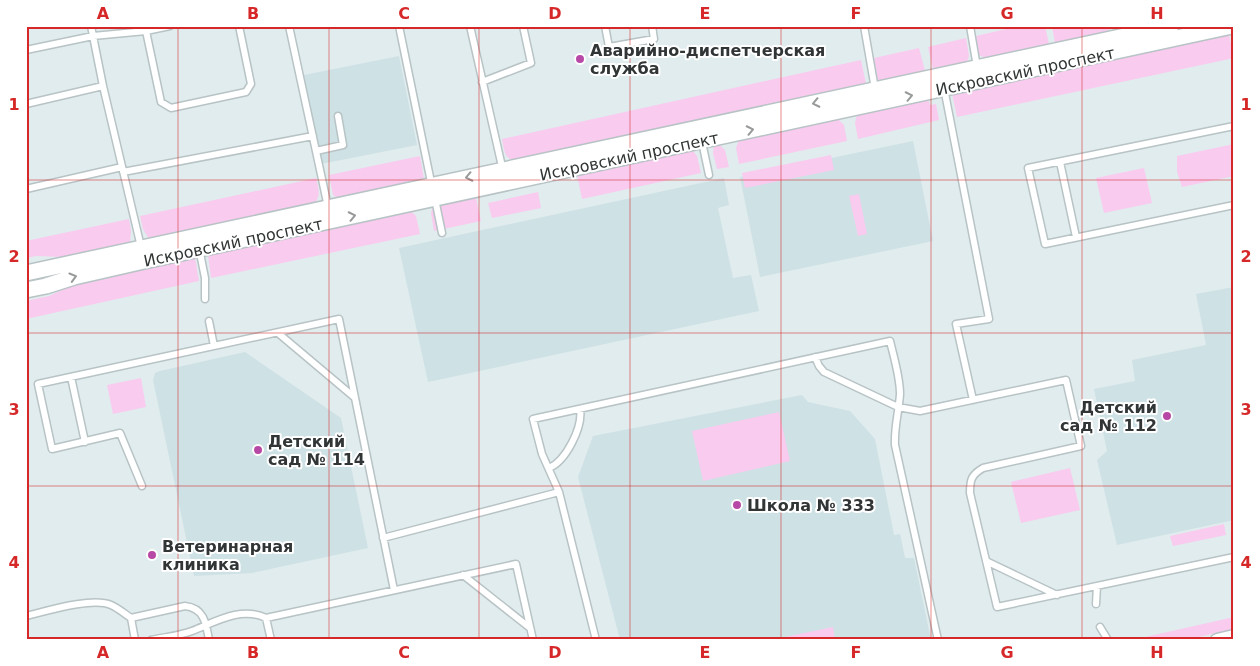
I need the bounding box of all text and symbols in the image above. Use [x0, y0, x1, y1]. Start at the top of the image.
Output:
text: A [97, 4, 110, 23]
text: B [247, 4, 259, 23]
text: C [398, 4, 410, 23]
text: D [548, 4, 562, 23]
text: E [700, 4, 710, 23]
text: F [851, 4, 861, 23]
text: G [1000, 4, 1014, 23]
text: H [1150, 4, 1164, 23]
place label: Аварийно-диспетчерская служба [590, 41, 825, 78]
street label: Искровский проспект [934, 43, 1116, 100]
marker: Аварийно-диспетчерская служба [574, 53, 586, 65]
one-way arrow [904, 91, 913, 102]
text: 1 [8, 95, 20, 114]
text: 1 [1240, 95, 1252, 114]
one-way arrow [811, 97, 820, 108]
one-way arrow [745, 125, 754, 136]
street label: Искровский проспект [538, 128, 720, 185]
one-way arrow [464, 171, 473, 182]
one-way arrow [347, 211, 356, 222]
street label: Искровский проспект [142, 214, 324, 271]
text: 2 [8, 247, 20, 266]
text: 2 [1240, 247, 1252, 266]
one-way arrow [69, 273, 77, 283]
place label: Детский сад № 112 [1060, 398, 1157, 435]
text: 3 [8, 400, 20, 419]
text: 3 [1240, 400, 1252, 419]
marker: Детский сад № 112 [1161, 410, 1173, 422]
place label: Детский сад № 114 [268, 432, 365, 469]
marker: Детский сад № 114 [252, 444, 264, 456]
place label: Школа № 333 [747, 496, 875, 515]
marker: Школа № 333 [731, 499, 743, 511]
place label: Ветеринарная клиника [162, 537, 293, 574]
marker: Ветеринарная клиника [146, 549, 158, 561]
text: 4 [8, 553, 20, 572]
text: 4 [1240, 553, 1252, 572]
text: A [97, 643, 110, 662]
text: B [247, 643, 259, 662]
text: C [398, 643, 410, 662]
text: D [548, 643, 562, 662]
text: E [700, 643, 710, 662]
text: F [851, 643, 861, 662]
text: G [1000, 643, 1014, 662]
text: H [1150, 643, 1164, 662]

